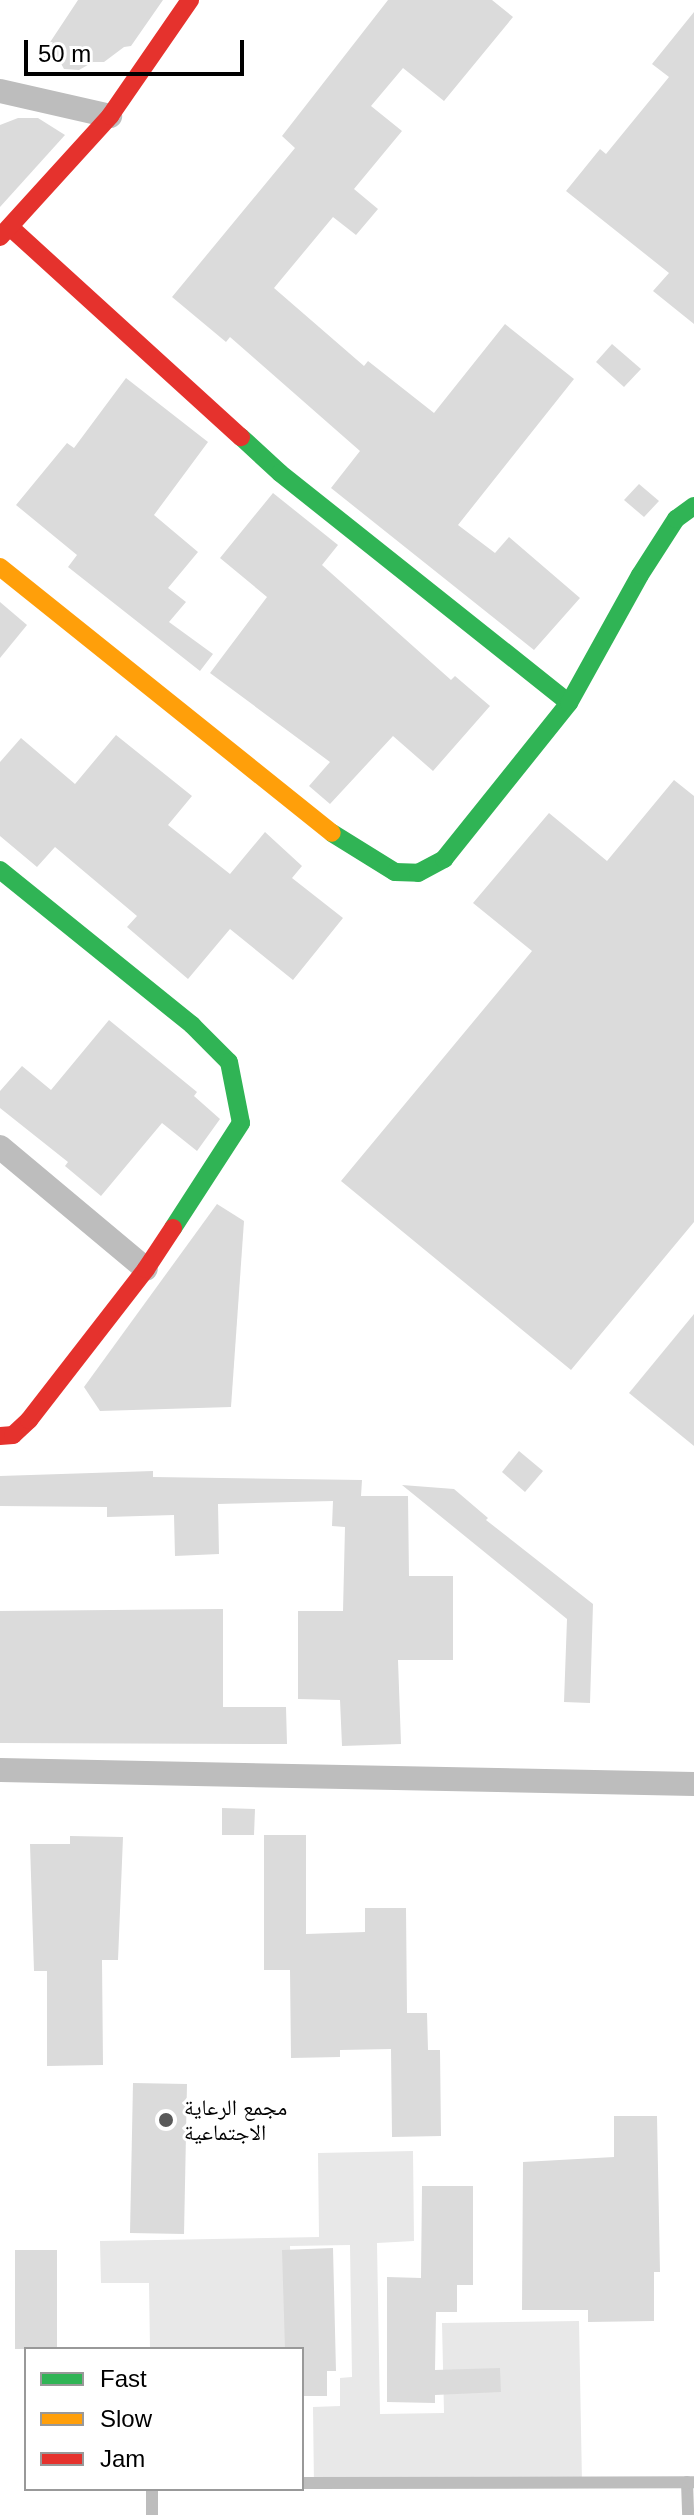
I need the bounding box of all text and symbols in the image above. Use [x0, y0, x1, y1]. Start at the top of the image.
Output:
scale bar [28, 24, 248, 74]
text: 50 m [38, 40, 91, 67]
place label: مجمع الرعاية الاجتماعية [184, 2094, 287, 2146]
marker: مجمع الرعاية الاجتماعية [155, 2109, 177, 2131]
legend [24, 2347, 304, 2491]
text: Fast [100, 2365, 147, 2392]
text: Slow [100, 2405, 152, 2432]
text: Jam [100, 2445, 145, 2472]

